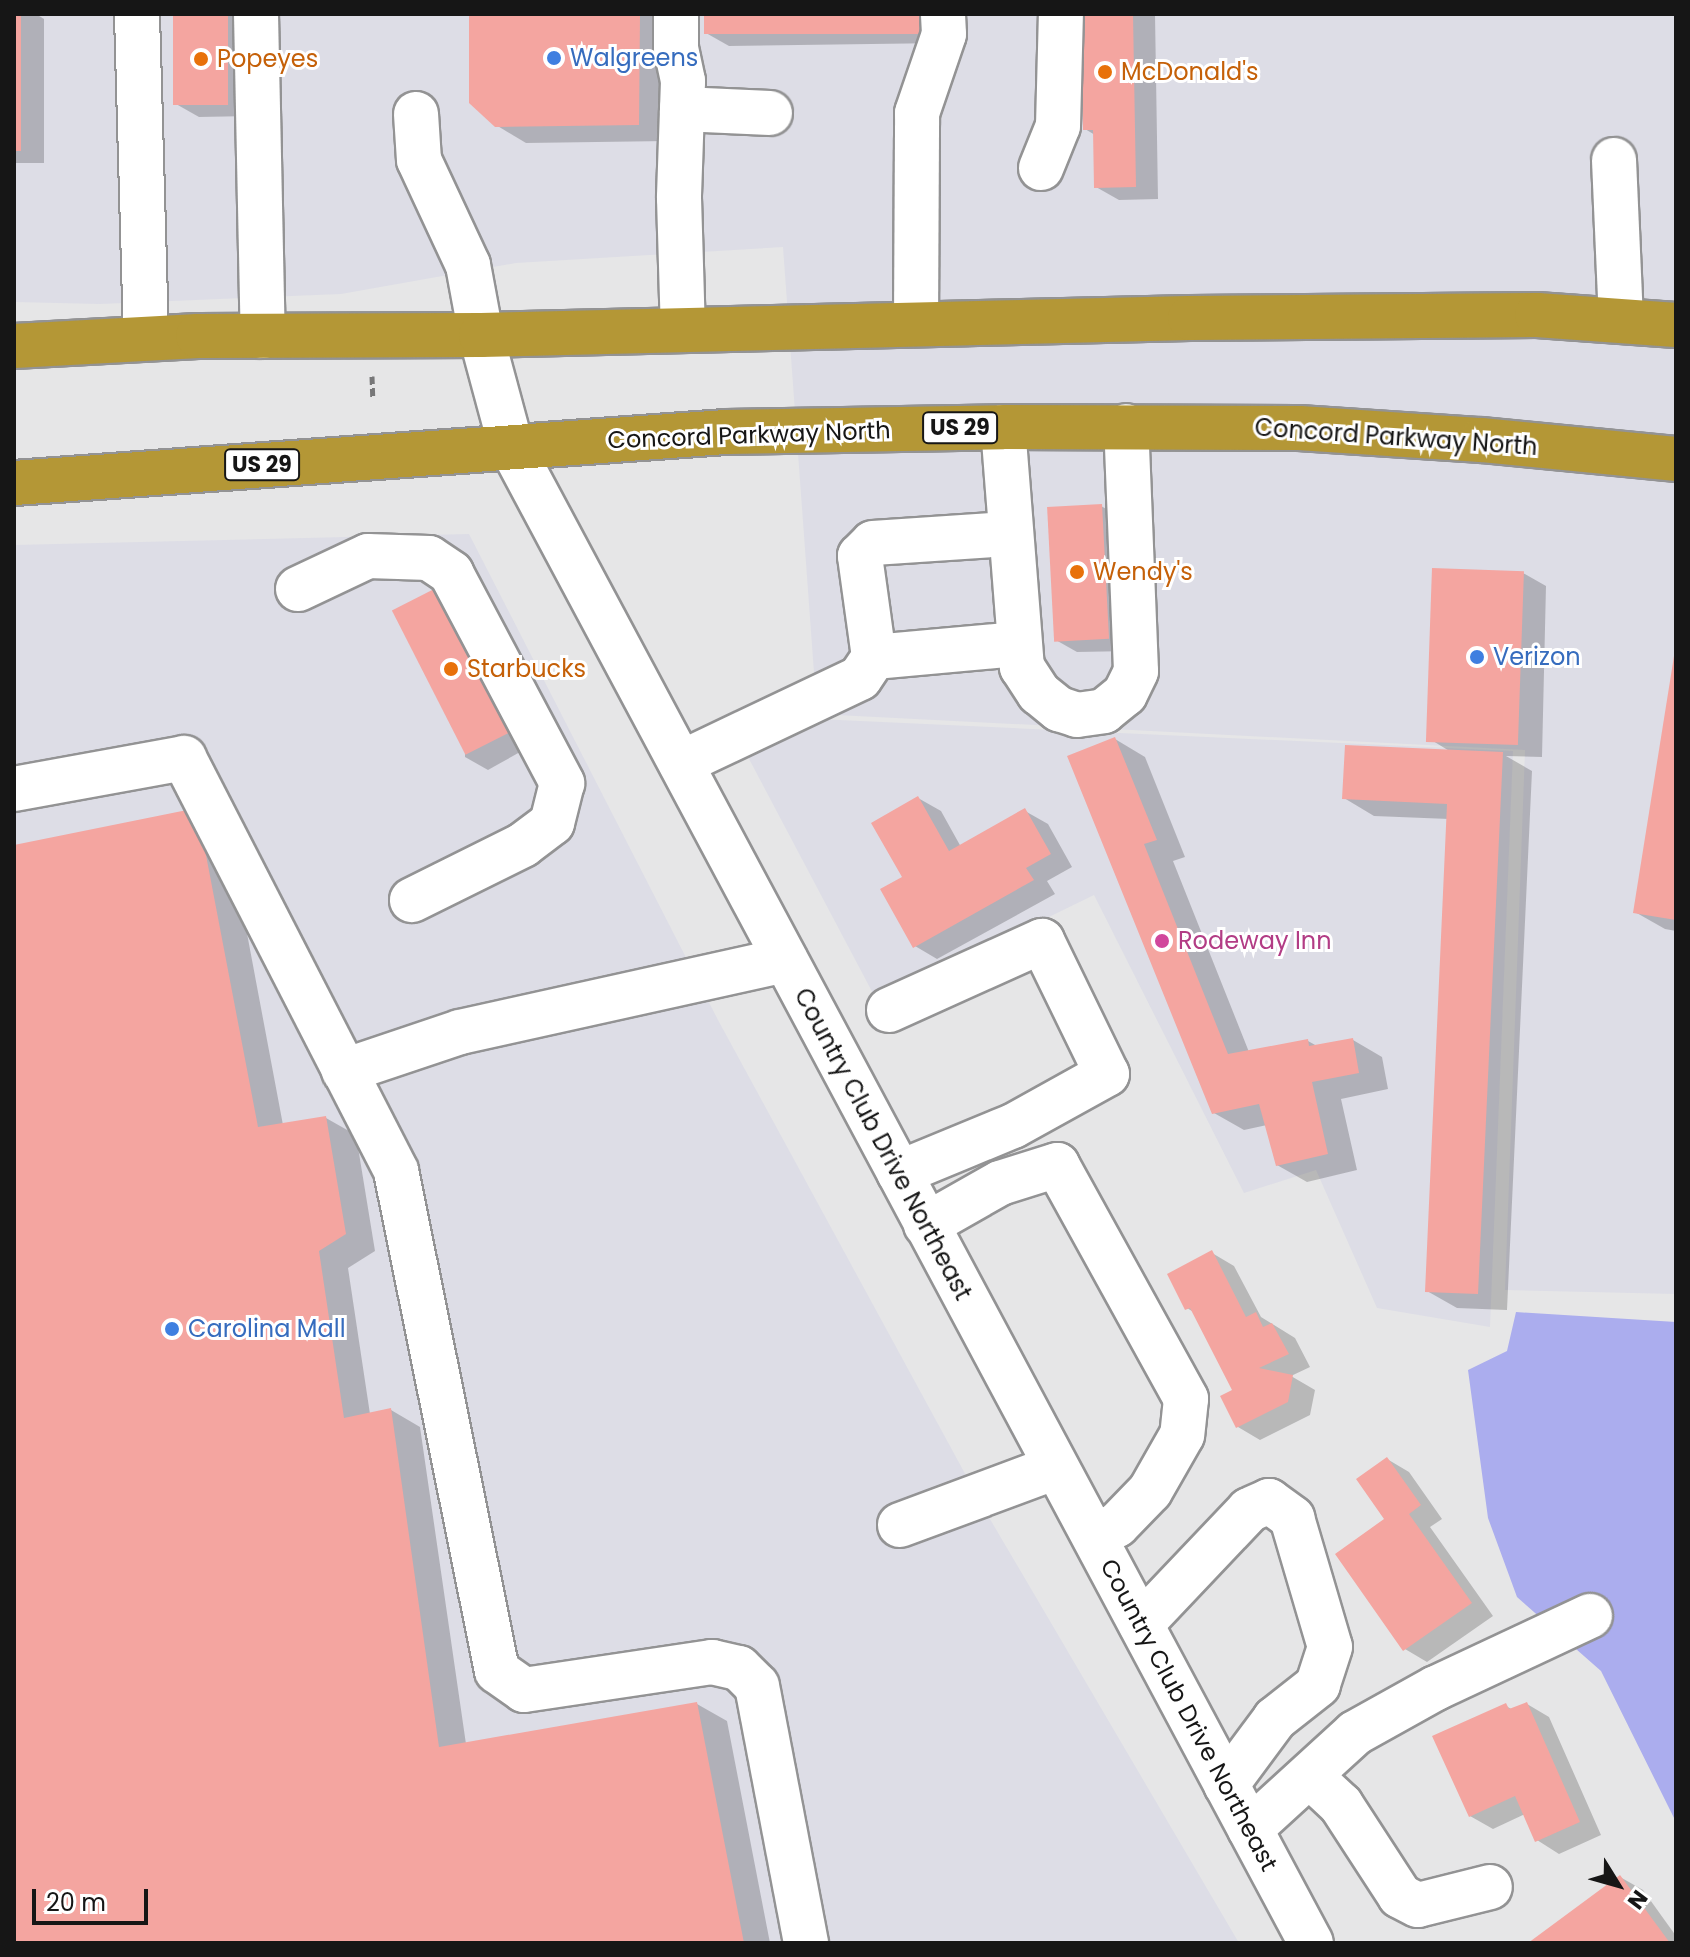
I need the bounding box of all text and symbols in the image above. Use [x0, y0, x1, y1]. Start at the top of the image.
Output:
place label: Walgreens [570, 44, 698, 72]
place label: Popeyes [217, 45, 318, 73]
marker: Walgreens [545, 49, 563, 67]
marker: Popeyes [192, 50, 210, 68]
place label: McDonald's [1121, 58, 1259, 86]
marker: McDonald's [1096, 63, 1114, 81]
road number: US 29 [922, 410, 998, 446]
street label: Concord Parkway North [1254, 413, 1538, 461]
street label: Concord Parkway North [607, 416, 891, 454]
road number: US 29 [224, 447, 300, 483]
place label: Wendy's [1093, 558, 1193, 586]
marker: Wendy's [1068, 563, 1086, 581]
place label: Verizon [1493, 643, 1581, 671]
marker: Verizon [1468, 648, 1486, 666]
place label: Starbucks [467, 655, 586, 683]
marker: Starbucks [442, 660, 460, 678]
place label: Rodeway Inn [1178, 927, 1332, 955]
marker: Rodeway Inn [1153, 932, 1171, 950]
street label: Country Club Drive Northeast [788, 983, 978, 1305]
place label: Carolina Mall [188, 1315, 346, 1343]
marker: Carolina Mall [163, 1320, 181, 1338]
street label: Country Club Drive Northeast [1094, 1554, 1284, 1876]
north arrow [1578, 1845, 1658, 1925]
scale bar [36, 1873, 152, 1923]
text: N [1620, 1884, 1655, 1916]
text: 20 m [46, 1886, 106, 1919]

